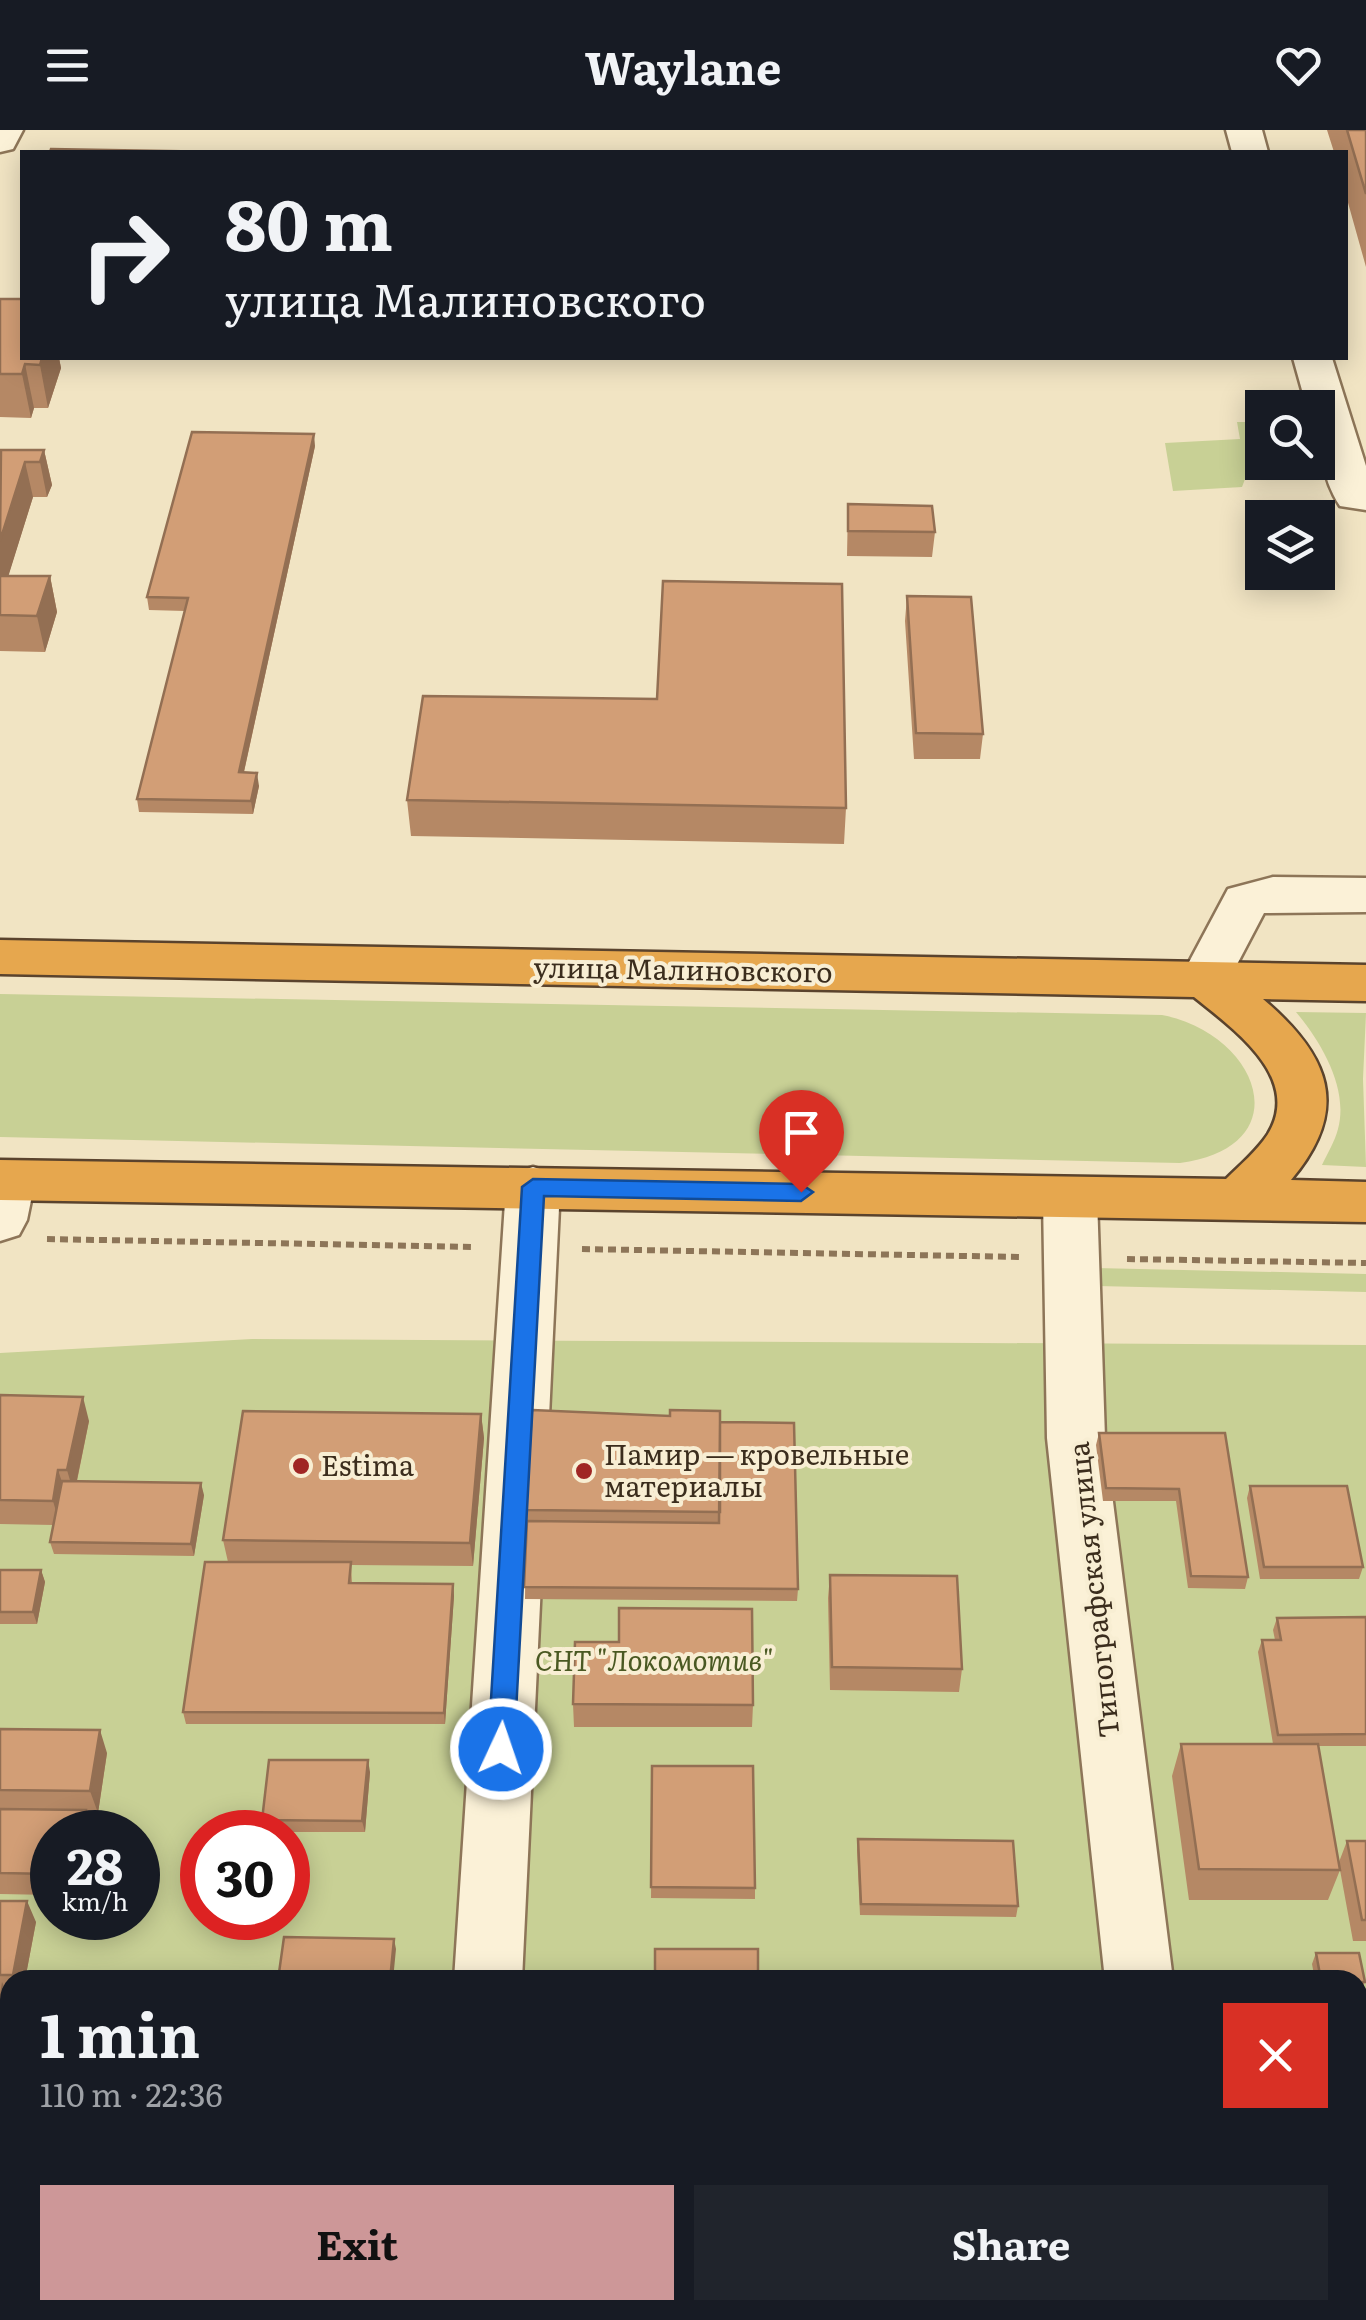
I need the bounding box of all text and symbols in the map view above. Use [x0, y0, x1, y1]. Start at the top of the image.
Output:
text: Waylane [585, 32, 781, 99]
icon: menu [40, 38, 95, 93]
icon: heart [1271, 38, 1326, 93]
text: 80 m [225, 169, 393, 273]
icon: right [60, 190, 190, 320]
text: улица Малиновского [225, 264, 706, 331]
map controls [1245, 390, 1335, 590]
button: search [1245, 390, 1335, 480]
button: layers [1245, 500, 1335, 590]
street label: улица Малиновского [533, 944, 833, 992]
pin [759, 1090, 844, 1193]
icon: arrive [774, 1105, 829, 1160]
place label: Памир — кровельные материалы [604, 1432, 909, 1506]
street label: Типографская улица [1056, 1440, 1128, 1740]
place label: Estima [321, 1443, 414, 1485]
marker: Estima [290, 1455, 312, 1477]
marker: Памир — кровельные материалы [573, 1460, 595, 1482]
park label: СНТ "Локомотив" [535, 1638, 773, 1680]
position arrow [449, 1697, 553, 1801]
speed limit sign: 30 [180, 1810, 310, 1940]
text: 28 [67, 1826, 123, 1900]
text: km/h [62, 1882, 128, 1919]
text: 1 min [40, 1987, 200, 2076]
button: close [1223, 2003, 1328, 2108]
text: 110 m · 22:36 [40, 2069, 223, 2117]
button: Exit [40, 2185, 674, 2300]
button: Share [694, 2185, 1328, 2300]

